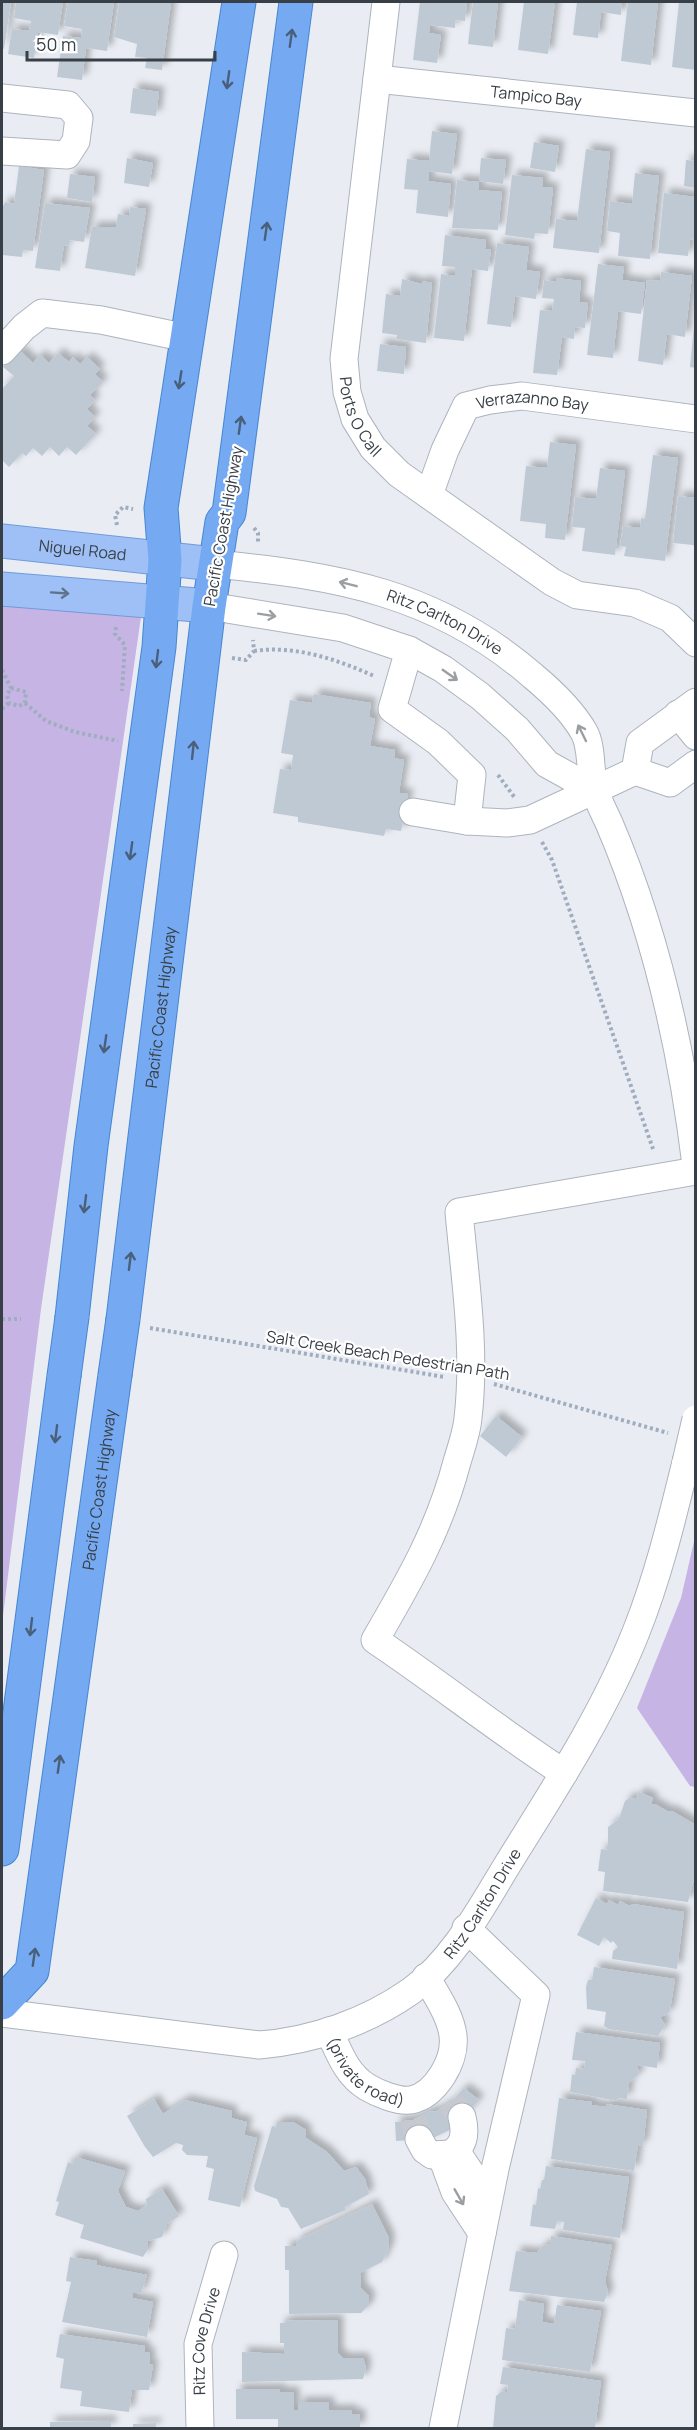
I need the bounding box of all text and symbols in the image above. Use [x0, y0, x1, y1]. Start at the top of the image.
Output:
scale bar [27, 24, 214, 62]
one-way arrow [286, 29, 297, 48]
text: 50 m [36, 32, 76, 56]
one-way arrow [222, 70, 233, 90]
street label: Tampico Bay [489, 80, 584, 112]
one-way arrow [261, 222, 272, 242]
one-way arrow [175, 370, 186, 389]
street label: Ports O Call [335, 376, 386, 461]
street label: Verrazanno Bay [474, 385, 591, 416]
one-way arrow [235, 415, 246, 435]
street label: Pacific Coast Highway [198, 444, 248, 608]
street label: Niguel Road [38, 534, 127, 565]
one-way arrow [339, 577, 358, 589]
street label: Ritz Carlton Drive [384, 584, 507, 660]
one-way arrow [49, 588, 69, 599]
one-way arrow [256, 610, 276, 621]
one-way arrow [151, 649, 162, 669]
one-way arrow [442, 668, 458, 681]
one-way arrow [576, 724, 588, 742]
one-way arrow [188, 741, 199, 761]
one-way arrow [126, 841, 137, 861]
street label: Pacific Coast Highway [140, 925, 181, 1089]
one-way arrow [100, 1034, 111, 1054]
one-way arrow [79, 1193, 90, 1213]
one-way arrow [124, 1251, 135, 1271]
street label: Salt Creek Beach Pedestrian Path [265, 1325, 511, 1385]
street label: Pacific Coast Highway [77, 1407, 121, 1572]
one-way arrow [51, 1423, 62, 1443]
one-way arrow [26, 1617, 37, 1637]
one-way arrow [54, 1754, 65, 1774]
street label: Ritz Carlton Drive [439, 1844, 526, 1963]
one-way arrow [28, 1948, 39, 1967]
street label: (private road) [322, 2033, 406, 2111]
one-way arrow [453, 2188, 465, 2205]
street label: Ritz Cove Drive [187, 2284, 225, 2395]

